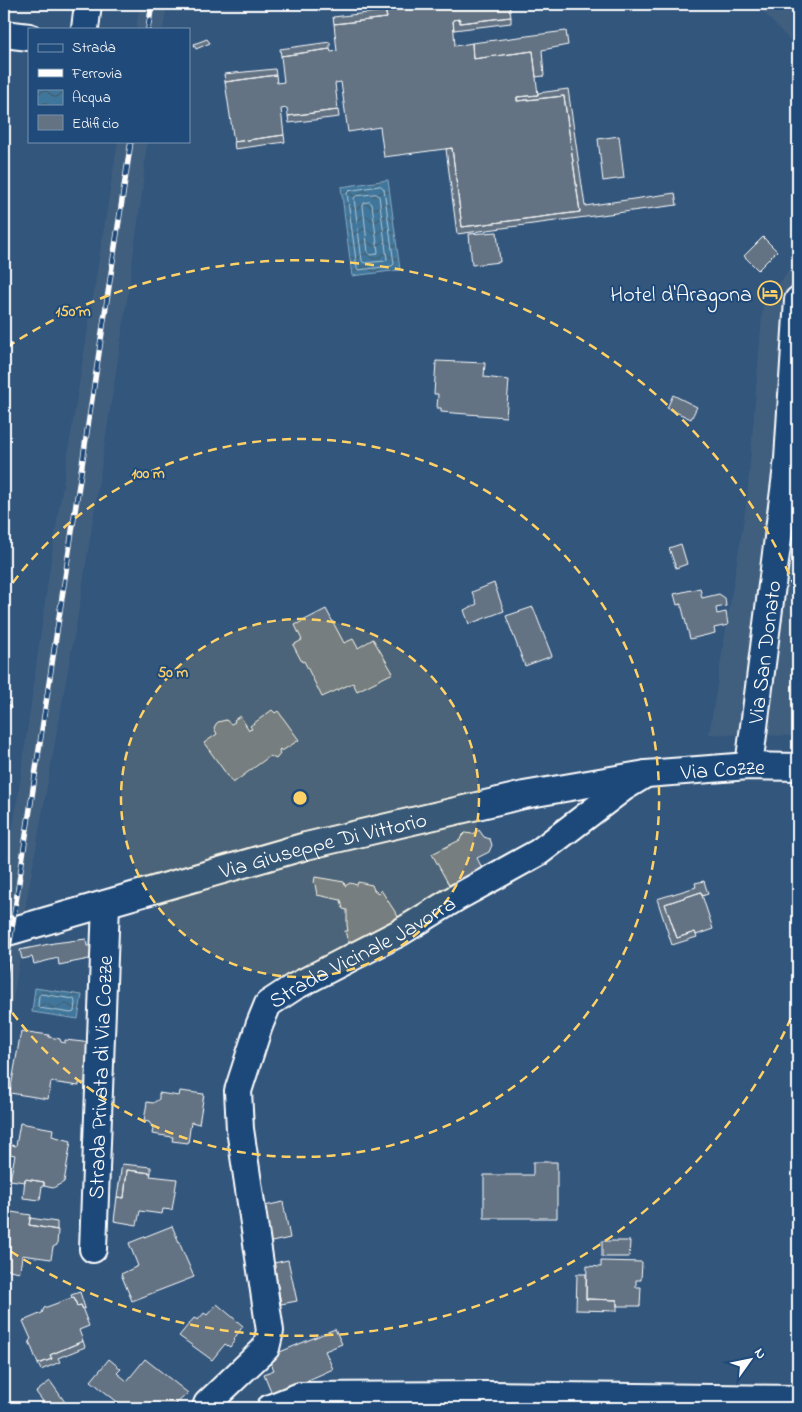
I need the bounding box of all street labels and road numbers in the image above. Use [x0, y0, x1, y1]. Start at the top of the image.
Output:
street label: Via San Donato [741, 579, 791, 727]
street label: Via Cozze [679, 753, 765, 790]
street label: Via Giuseppe Di Vittorio [215, 805, 430, 889]
street label: Strada Vicinale Javorra [264, 889, 463, 1018]
street label: Strada Privata di Via Cozze [82, 955, 123, 1200]

